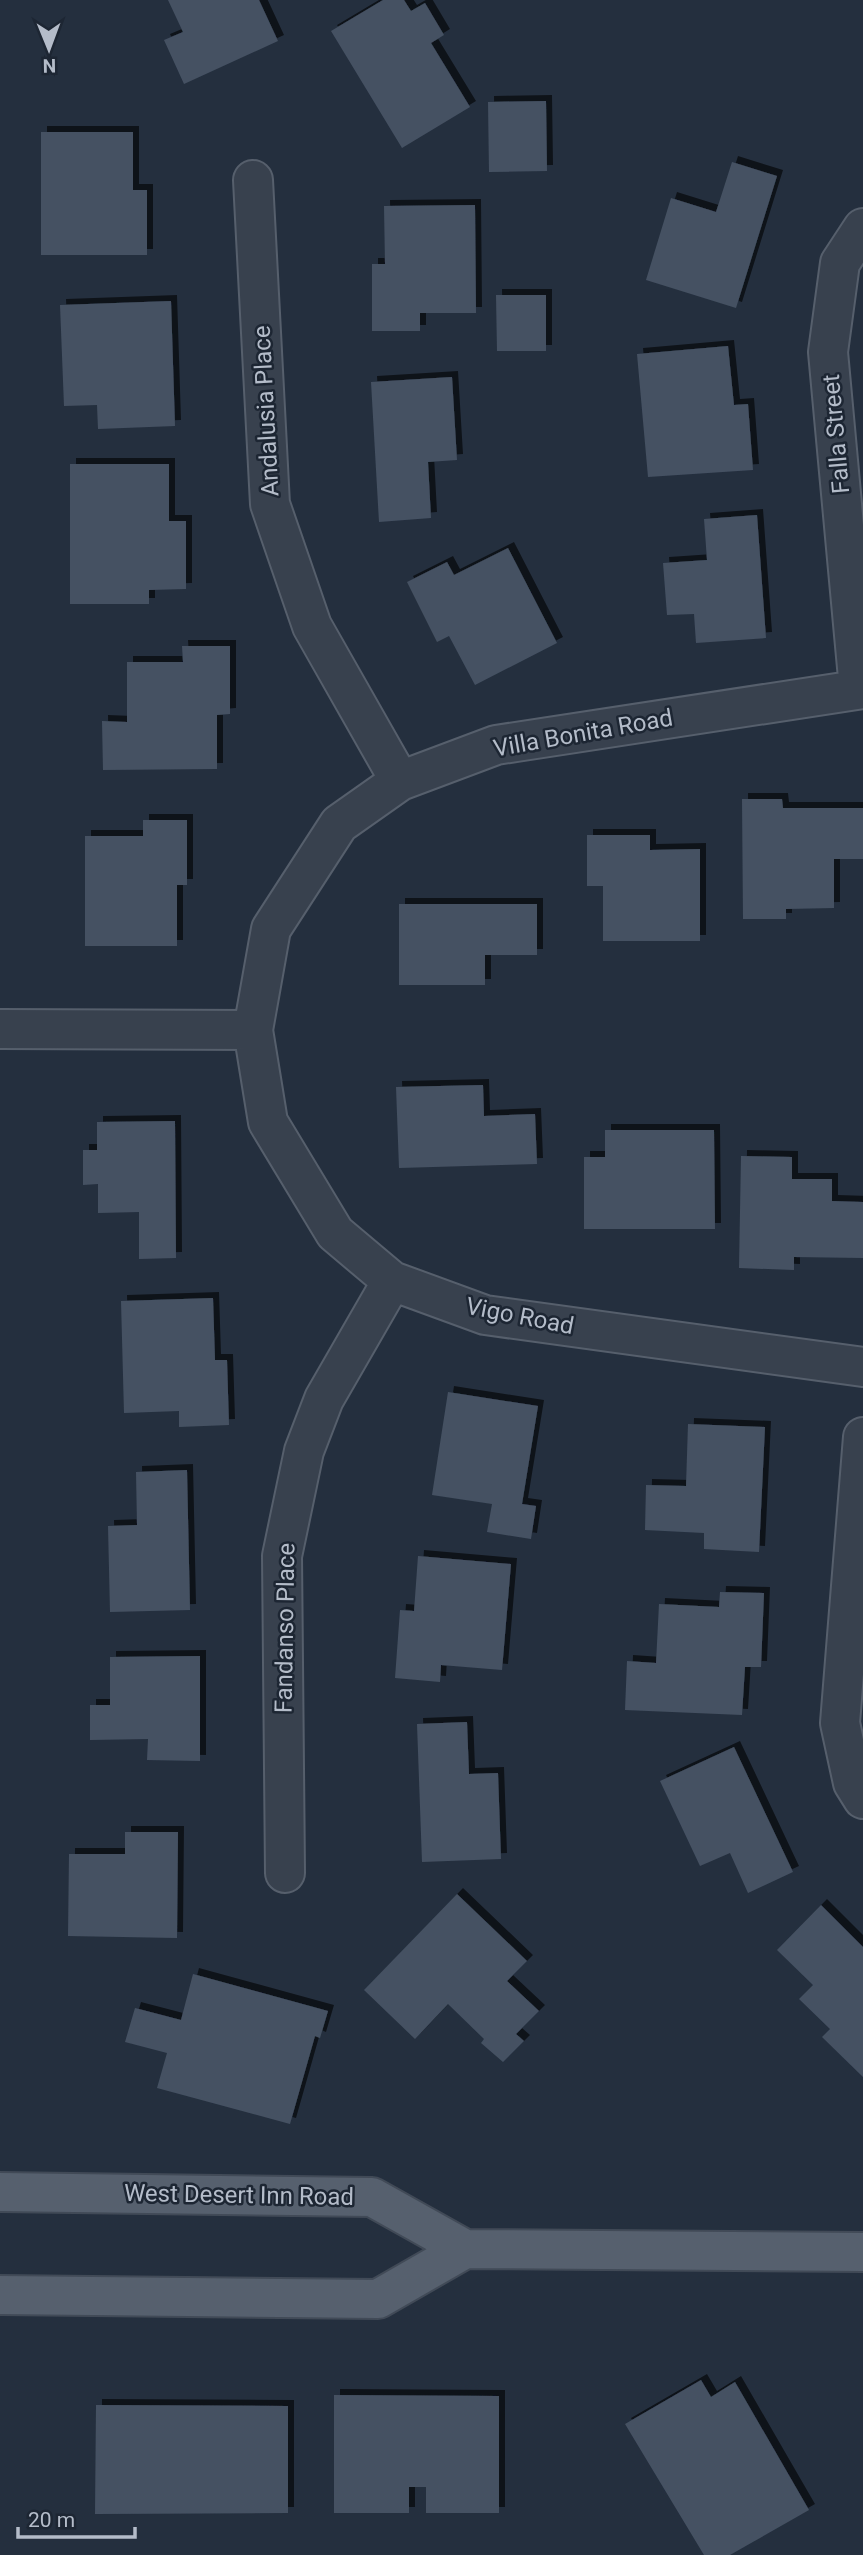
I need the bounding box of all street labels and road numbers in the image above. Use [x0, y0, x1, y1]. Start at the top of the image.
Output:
street label: Andalusia Place [248, 325, 284, 497]
street label: Falla Street [817, 373, 855, 495]
street label: Villa Bonita Road [491, 703, 675, 763]
street label: Vigo Road [464, 1292, 576, 1340]
street label: Fandanso Place [270, 1543, 300, 1713]
street label: West Desert Inn Road [124, 2179, 354, 2211]

